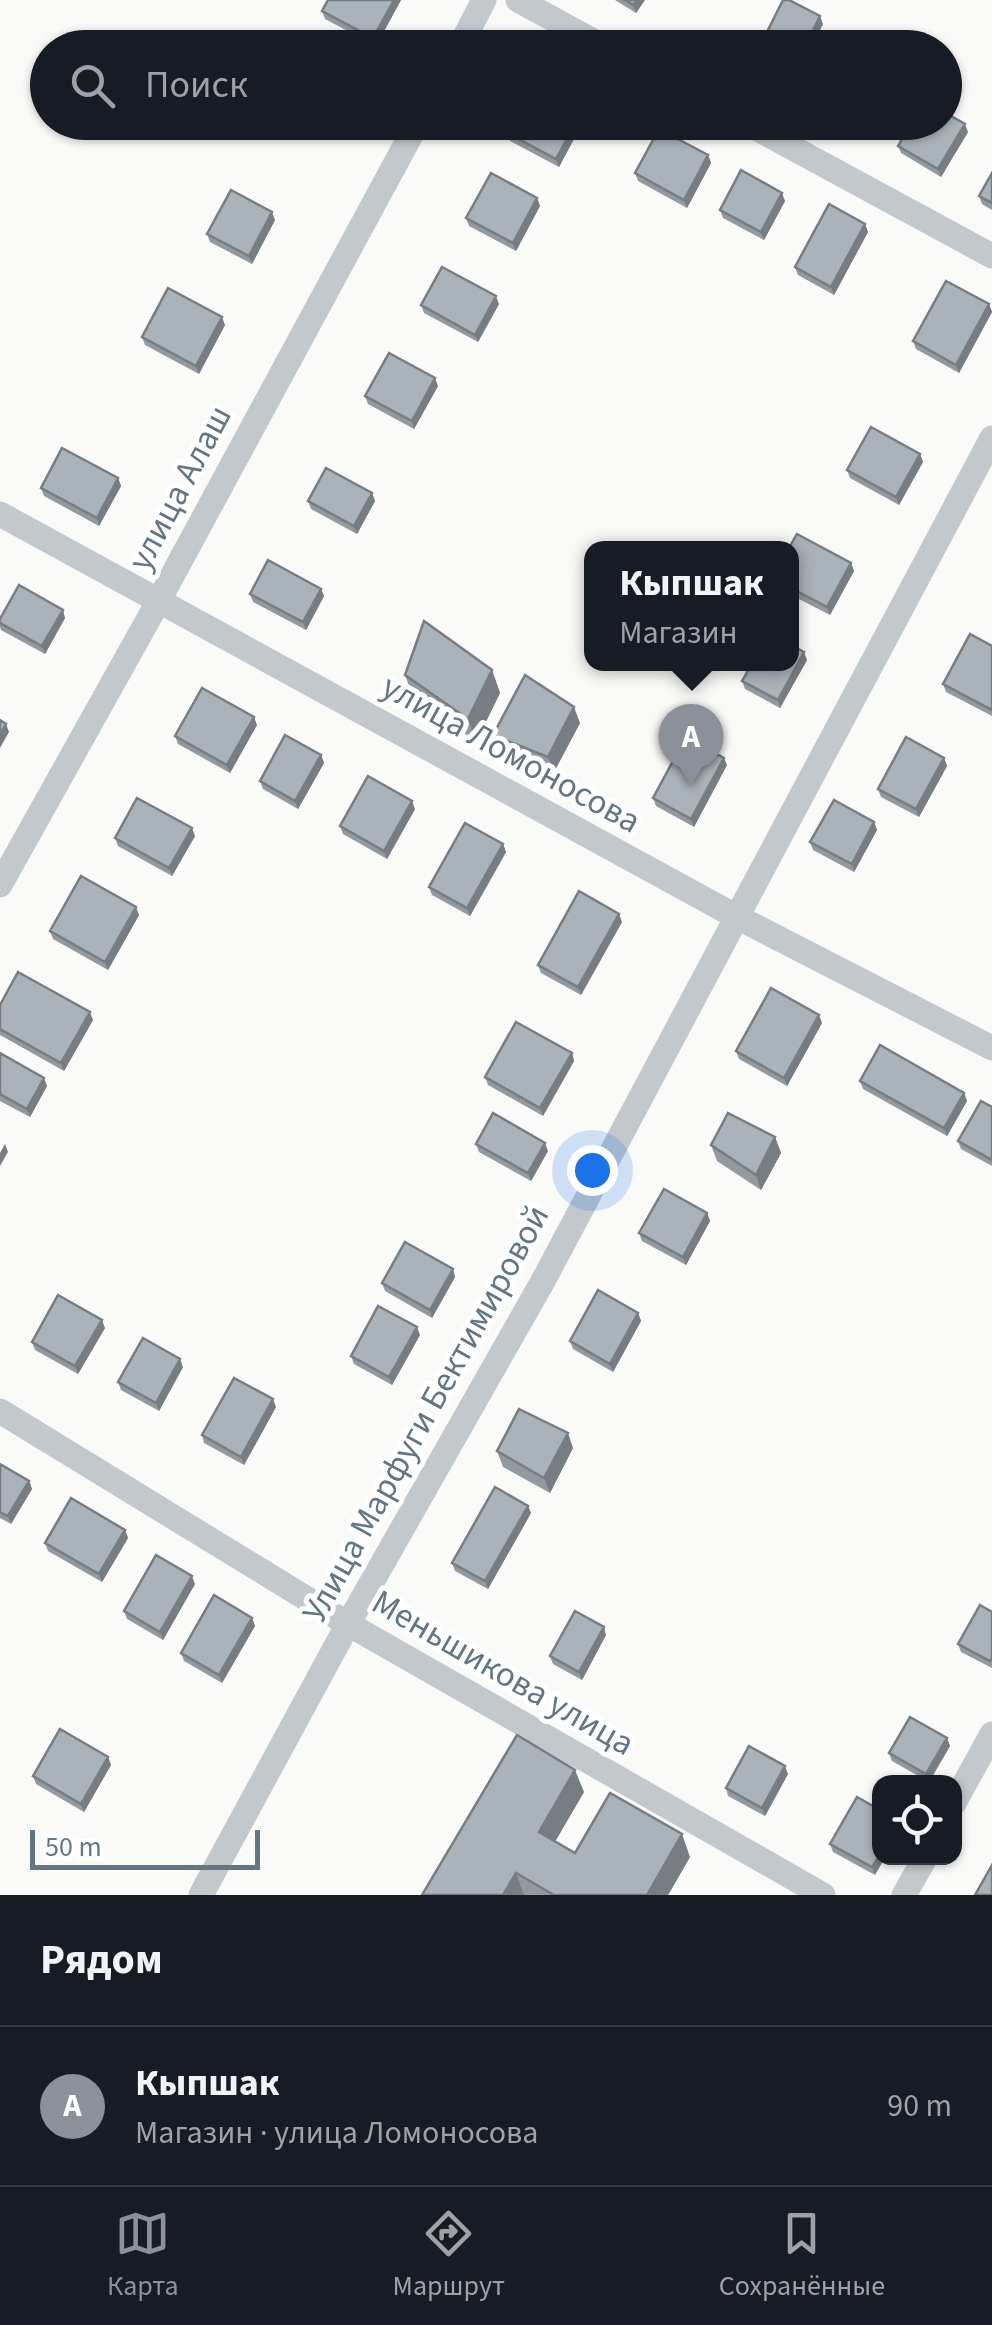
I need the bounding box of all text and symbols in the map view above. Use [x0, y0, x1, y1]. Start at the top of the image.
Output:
search box [30, 30, 962, 140]
icon: search [65, 58, 120, 113]
text: Поиск [145, 58, 248, 112]
street label: улица Алаш [115, 396, 245, 580]
popup [584, 541, 799, 671]
text: Кыпшак [619, 556, 764, 610]
text: Магазин [619, 610, 737, 656]
street label: улица Ломоносова [372, 662, 650, 846]
pin: A [658, 704, 724, 786]
your location [567, 1145, 618, 1196]
street label: Улица Марфуги Бектимировой [290, 1196, 562, 1632]
street label: Меньшикова улица [363, 1577, 643, 1769]
map controls [872, 1775, 962, 1865]
button: locate [872, 1775, 962, 1865]
scale bar [30, 1825, 260, 1870]
text: 50 m [45, 1827, 102, 1867]
text: Рядом [40, 1930, 163, 1990]
text: Кыпшак [135, 2056, 280, 2110]
text: A [63, 2083, 82, 2129]
text: 90 m [887, 2083, 952, 2129]
text: Магазин · улица Ломоносова [135, 2110, 538, 2156]
tab: Карта [107, 2206, 179, 2306]
tab: Маршрут [393, 2206, 505, 2306]
tab: Сохранённые [719, 2206, 885, 2306]

